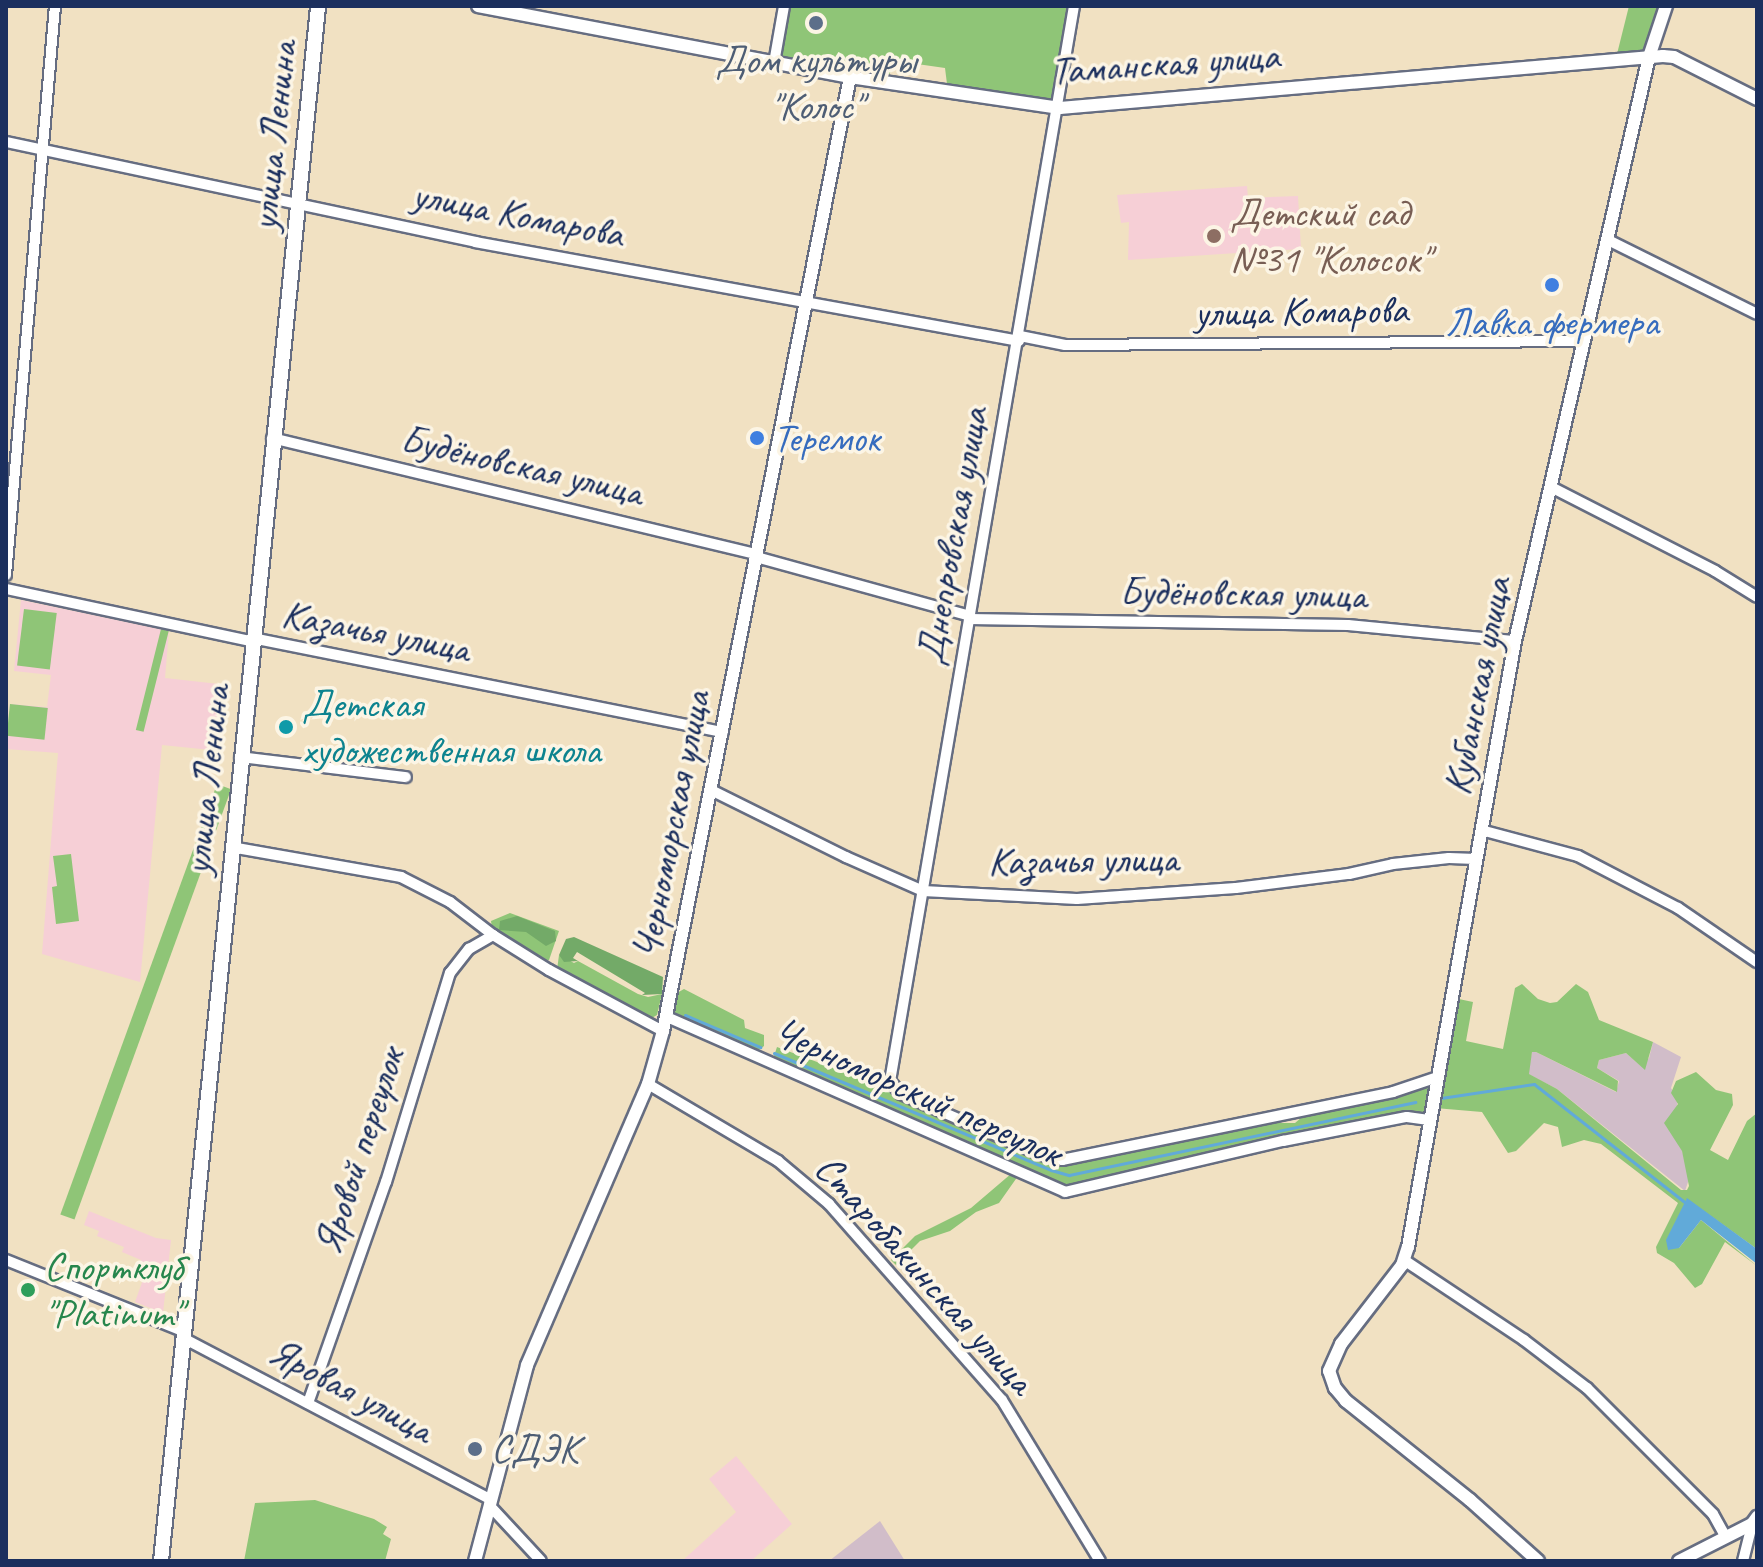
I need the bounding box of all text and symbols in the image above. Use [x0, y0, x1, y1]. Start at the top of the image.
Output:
marker: Дом культуры "Колос" [807, 14, 825, 32]
street label: Таманская улица [1047, 31, 1283, 95]
place label: Дом культуры "Колос" [719, 36, 913, 130]
street label: улица Ленина [239, 39, 307, 233]
street label: улица Комарова [408, 170, 628, 258]
place label: Детский сад №31 "Колосок" [1230, 189, 1429, 283]
marker: Детский сад №31 "Колосок" [1205, 227, 1223, 245]
marker: Лавка фермера [1543, 276, 1561, 294]
street label: улица Комарова [1193, 285, 1409, 337]
place label: Лавка фермера [1447, 298, 1657, 346]
street label: Днепровская улица [906, 403, 998, 669]
street label: Будёновская улица [396, 414, 648, 516]
place label: Теремок [773, 414, 880, 462]
marker: Теремок [748, 429, 766, 447]
street label: Будёновская улица [1119, 567, 1367, 619]
street label: Кубанская улица [1432, 572, 1522, 800]
street label: Казачья улица [278, 589, 474, 673]
place label: Детская художественная школа [302, 680, 603, 774]
street label: улица Ленина [172, 683, 240, 877]
street label: Черноморская улица [621, 686, 721, 964]
marker: Детская художественная школа [277, 718, 295, 736]
street label: Казачья улица [988, 834, 1178, 886]
street label: Черноморский переулок [767, 1007, 1069, 1177]
street label: Яровой переулок [303, 1042, 415, 1260]
street label: Старобакинская улица [804, 1144, 1046, 1404]
place label: Спортклуб "Platinum" [44, 1243, 182, 1337]
marker: Спортклуб "Platinum" [19, 1281, 37, 1299]
street label: Яровая улица [261, 1327, 441, 1453]
place label: СДЭК [491, 1425, 579, 1473]
marker: СДЭК [466, 1440, 484, 1458]

